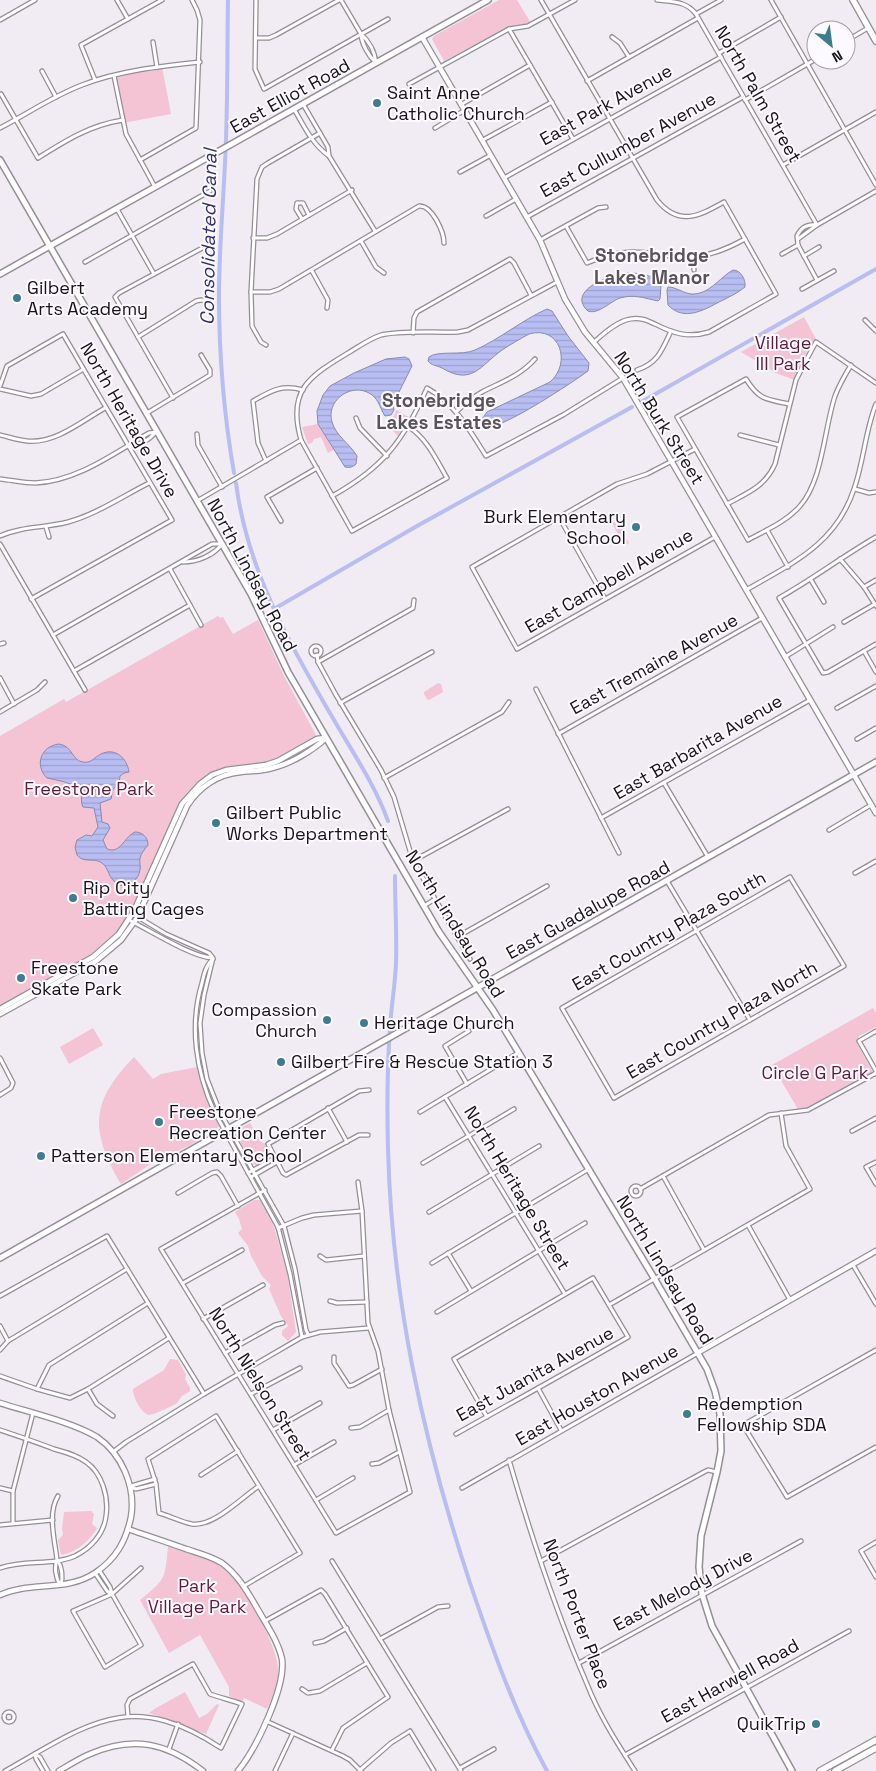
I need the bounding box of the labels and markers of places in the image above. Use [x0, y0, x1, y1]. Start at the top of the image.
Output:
place label: Saint Anne Catholic Church [387, 81, 525, 125]
marker: Saint Anne Catholic Church [371, 97, 383, 109]
place label: Gilbert Arts Academy [27, 276, 148, 320]
marker: Gilbert Arts Academy [11, 292, 23, 304]
place label: Burk Elementary School [483, 505, 626, 549]
marker: Burk Elementary School [630, 521, 642, 533]
place label: Gilbert Public Works Department [226, 801, 388, 845]
marker: Gilbert Public Works Department [210, 817, 222, 829]
place label: Rip City Batting Cages [83, 876, 204, 920]
marker: Rip City Batting Cages [67, 892, 79, 904]
place label: Freestone Skate Park [31, 956, 122, 1000]
marker: Freestone Skate Park [15, 972, 27, 984]
place label: Compassion Church [211, 998, 317, 1042]
place label: Heritage Church [374, 1011, 515, 1034]
marker: Compassion Church [321, 1014, 333, 1026]
marker: Heritage Church [358, 1017, 370, 1029]
place label: Gilbert Fire & Rescue Station 3 [291, 1050, 553, 1073]
marker: Gilbert Fire & Rescue Station 3 [275, 1056, 287, 1068]
place label: Freestone Recreation Center [169, 1100, 327, 1144]
marker: Freestone Recreation Center [153, 1116, 165, 1128]
place label: Patterson Elementary School [51, 1144, 302, 1167]
marker: Patterson Elementary School [35, 1150, 47, 1162]
place label: Redemption Fellowship SDA [697, 1392, 827, 1436]
marker: Redemption Fellowship SDA [681, 1408, 693, 1420]
place label: QuikTrip [737, 1712, 806, 1735]
marker: QuikTrip [810, 1718, 822, 1730]

